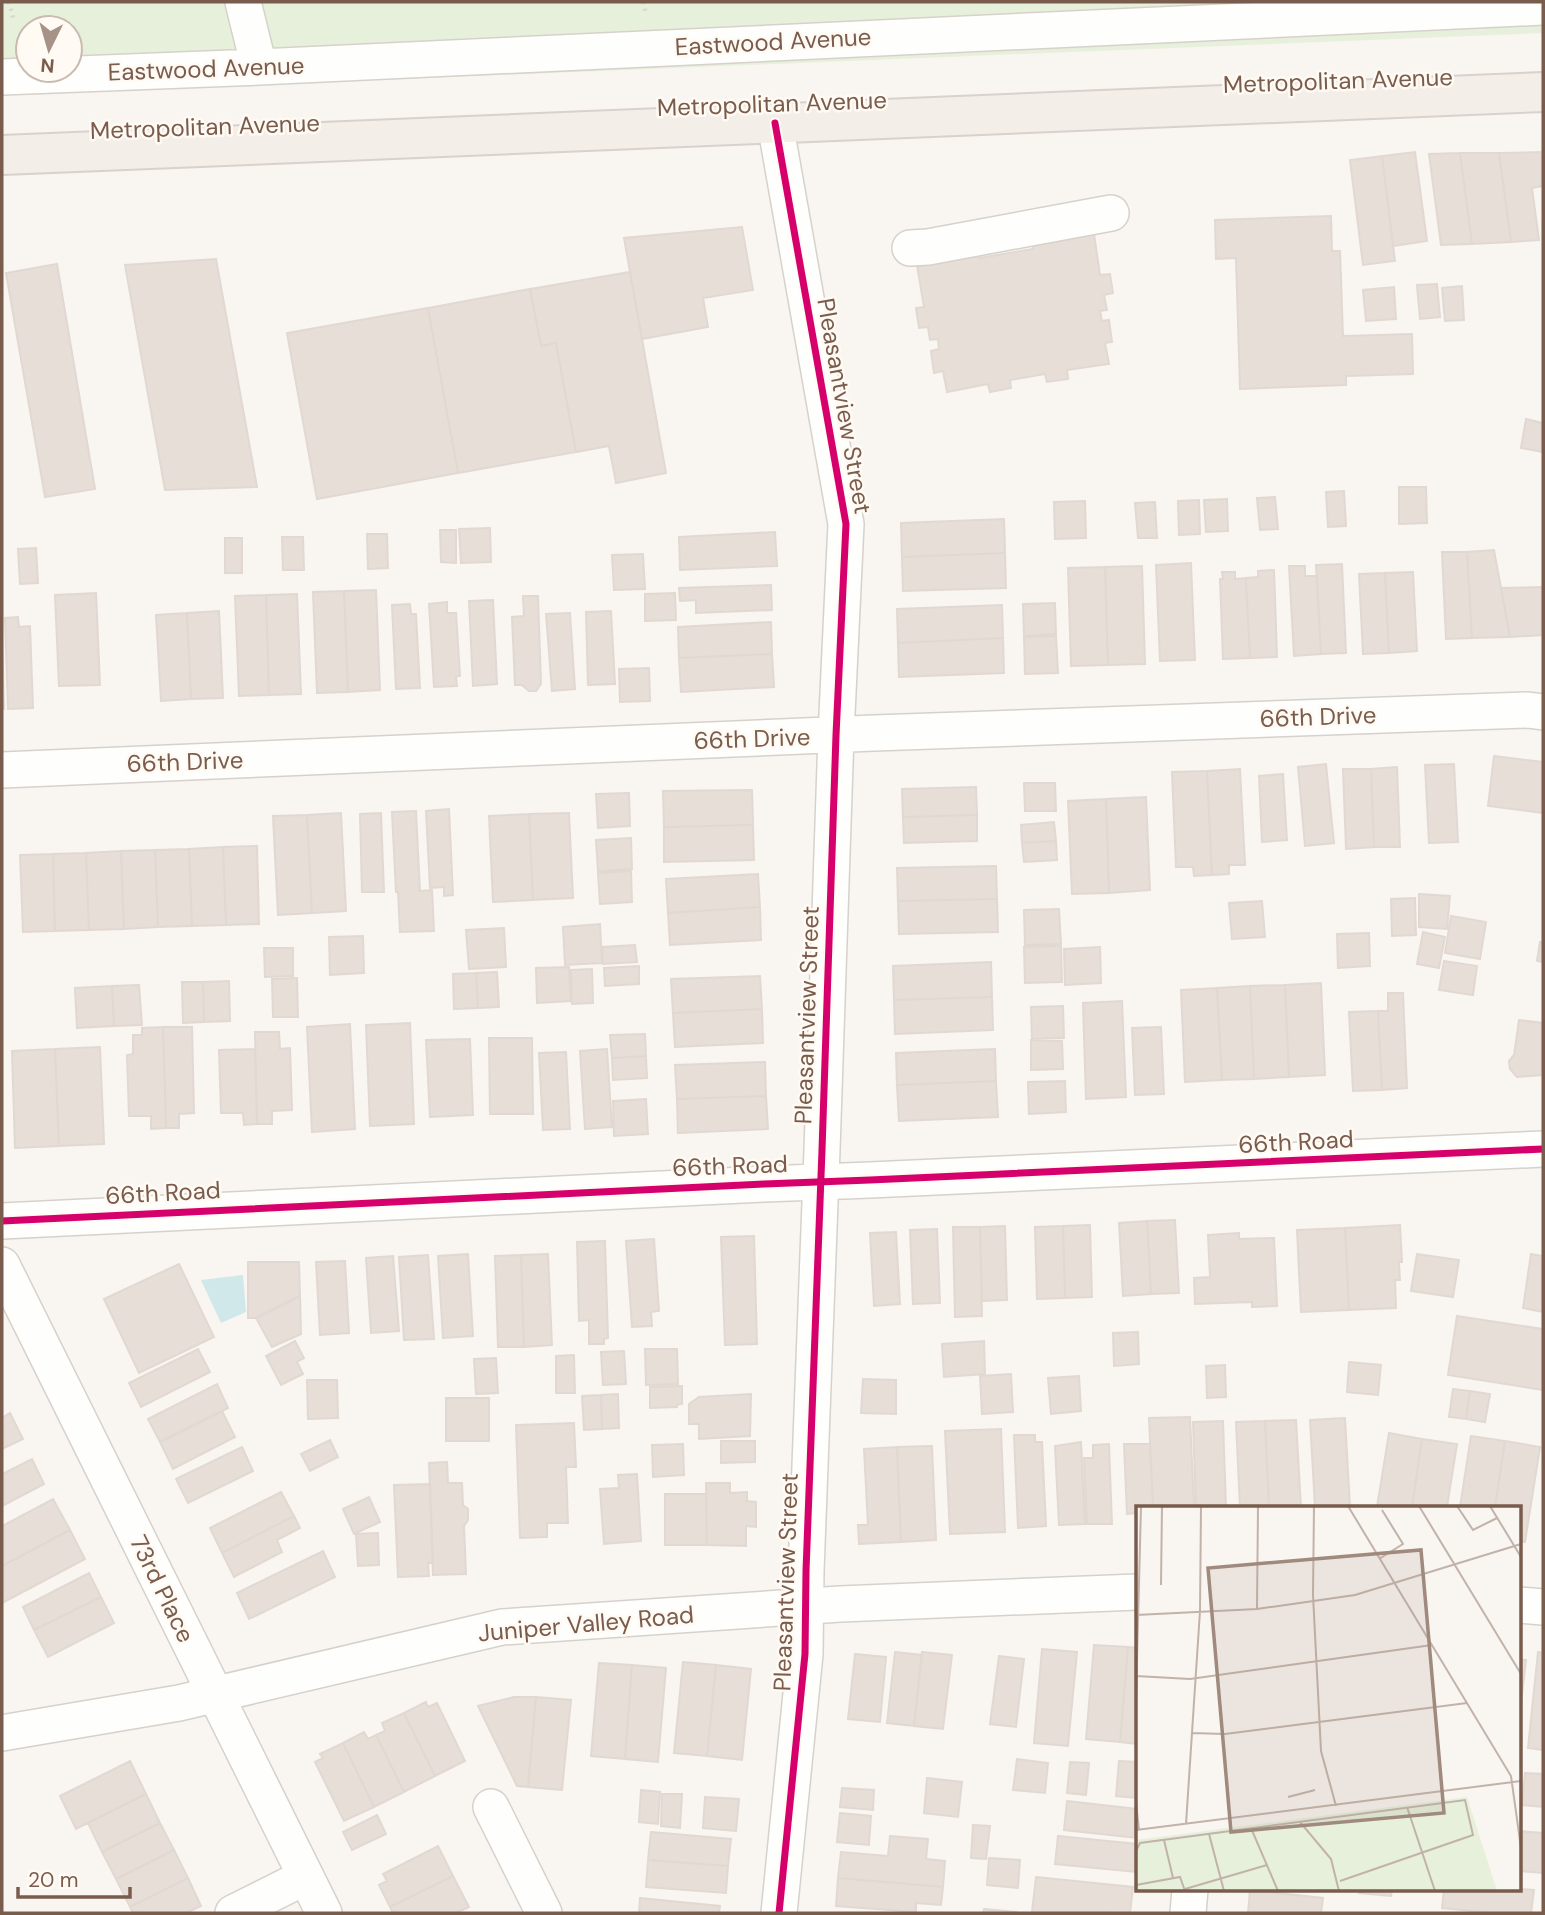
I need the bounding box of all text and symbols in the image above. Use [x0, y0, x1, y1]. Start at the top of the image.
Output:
north arrow [14, 14, 84, 84]
street label: Eastwood Avenue [674, 21, 872, 62]
street label: Eastwood Avenue [107, 50, 305, 87]
text: N [40, 52, 56, 78]
street label: Metropolitan Avenue [1223, 61, 1453, 100]
street label: Metropolitan Avenue [657, 84, 887, 123]
street label: Metropolitan Avenue [90, 107, 320, 146]
street label: Pleasantview Street [810, 296, 879, 516]
street label: 66th Drive [1259, 699, 1377, 734]
street label: 66th Drive [693, 721, 811, 756]
street label: 66th Drive [126, 744, 244, 779]
street label: Pleasantview Street [787, 905, 826, 1125]
street label: 66th Road [1237, 1123, 1355, 1160]
street label: 66th Road [672, 1148, 788, 1183]
street label: 66th Road [104, 1174, 222, 1211]
street label: Pleasantview Street [766, 1472, 805, 1692]
inset map [1136, 1506, 1520, 1890]
street label: 73rd Place [123, 1530, 202, 1648]
street label: Juniper Valley Road [477, 1599, 695, 1648]
scale bar [18, 1856, 130, 1900]
text: 20 m [28, 1866, 79, 1894]

